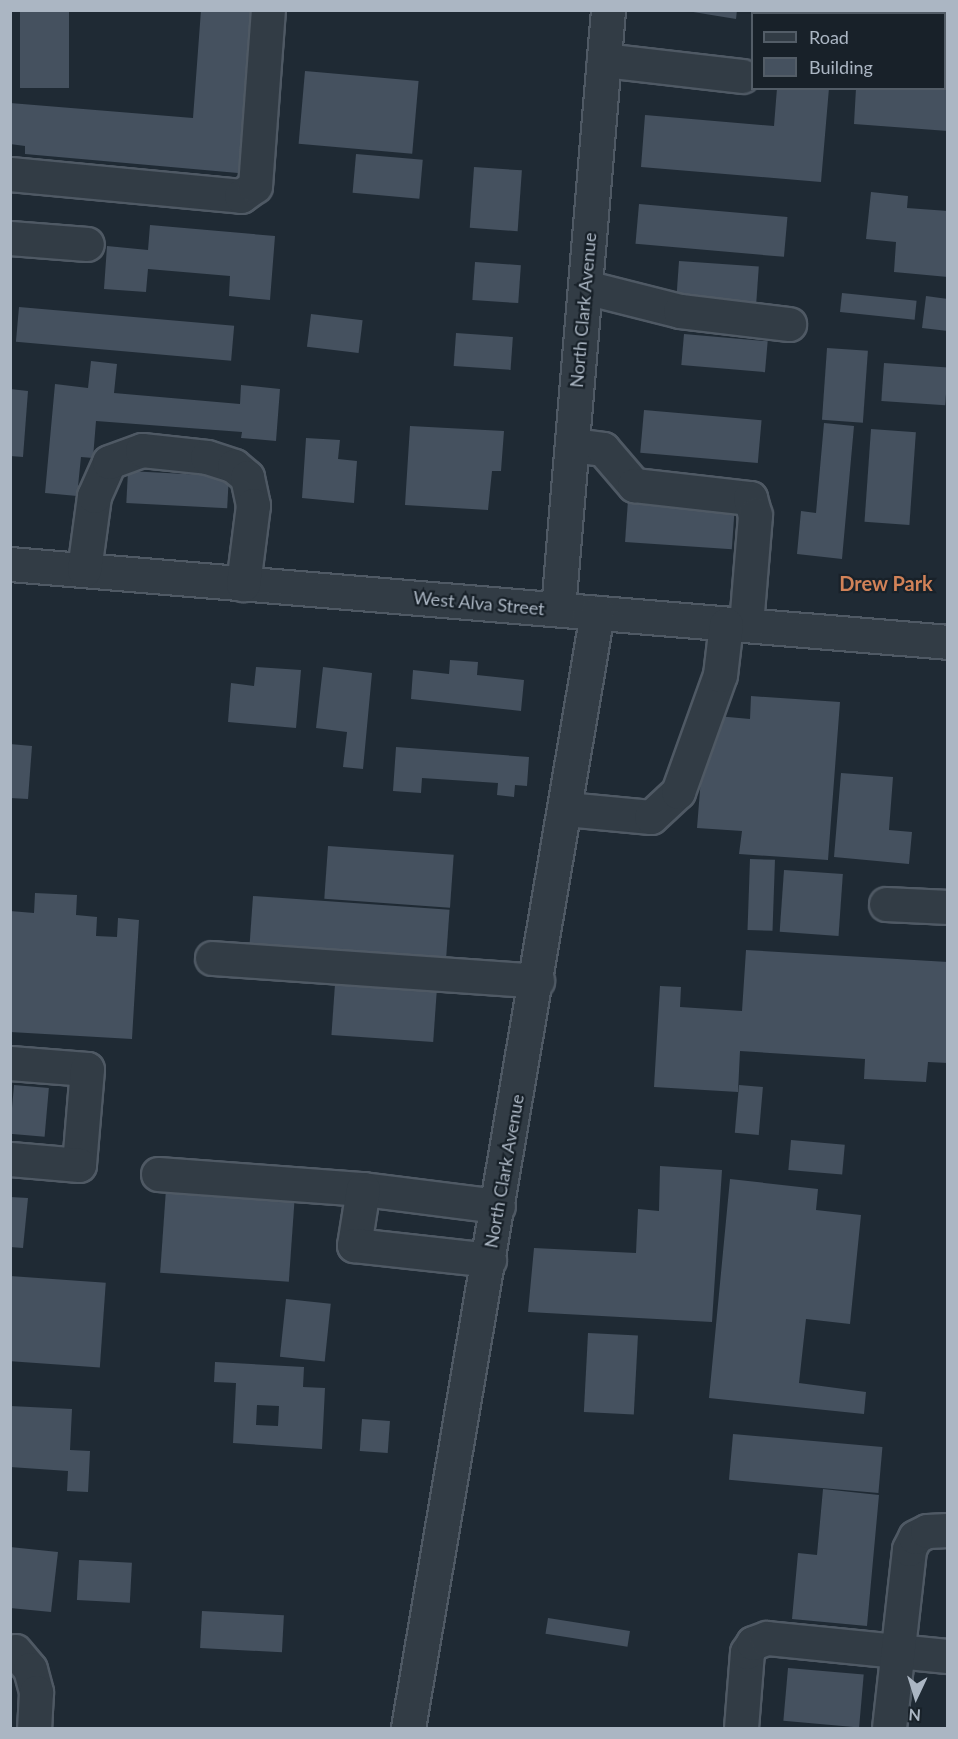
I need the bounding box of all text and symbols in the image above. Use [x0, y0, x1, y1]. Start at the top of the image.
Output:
legend [751, 12, 946, 90]
text: Road [809, 26, 849, 48]
text: Building [809, 56, 873, 78]
street label: North Clark Avenue [565, 231, 601, 389]
district label: Drew Park [839, 571, 933, 595]
street label: West Alva Street [412, 586, 546, 620]
street label: North Clark Avenue [480, 1092, 528, 1250]
north arrow [886, 1667, 946, 1727]
text: N [908, 1706, 922, 1725]

